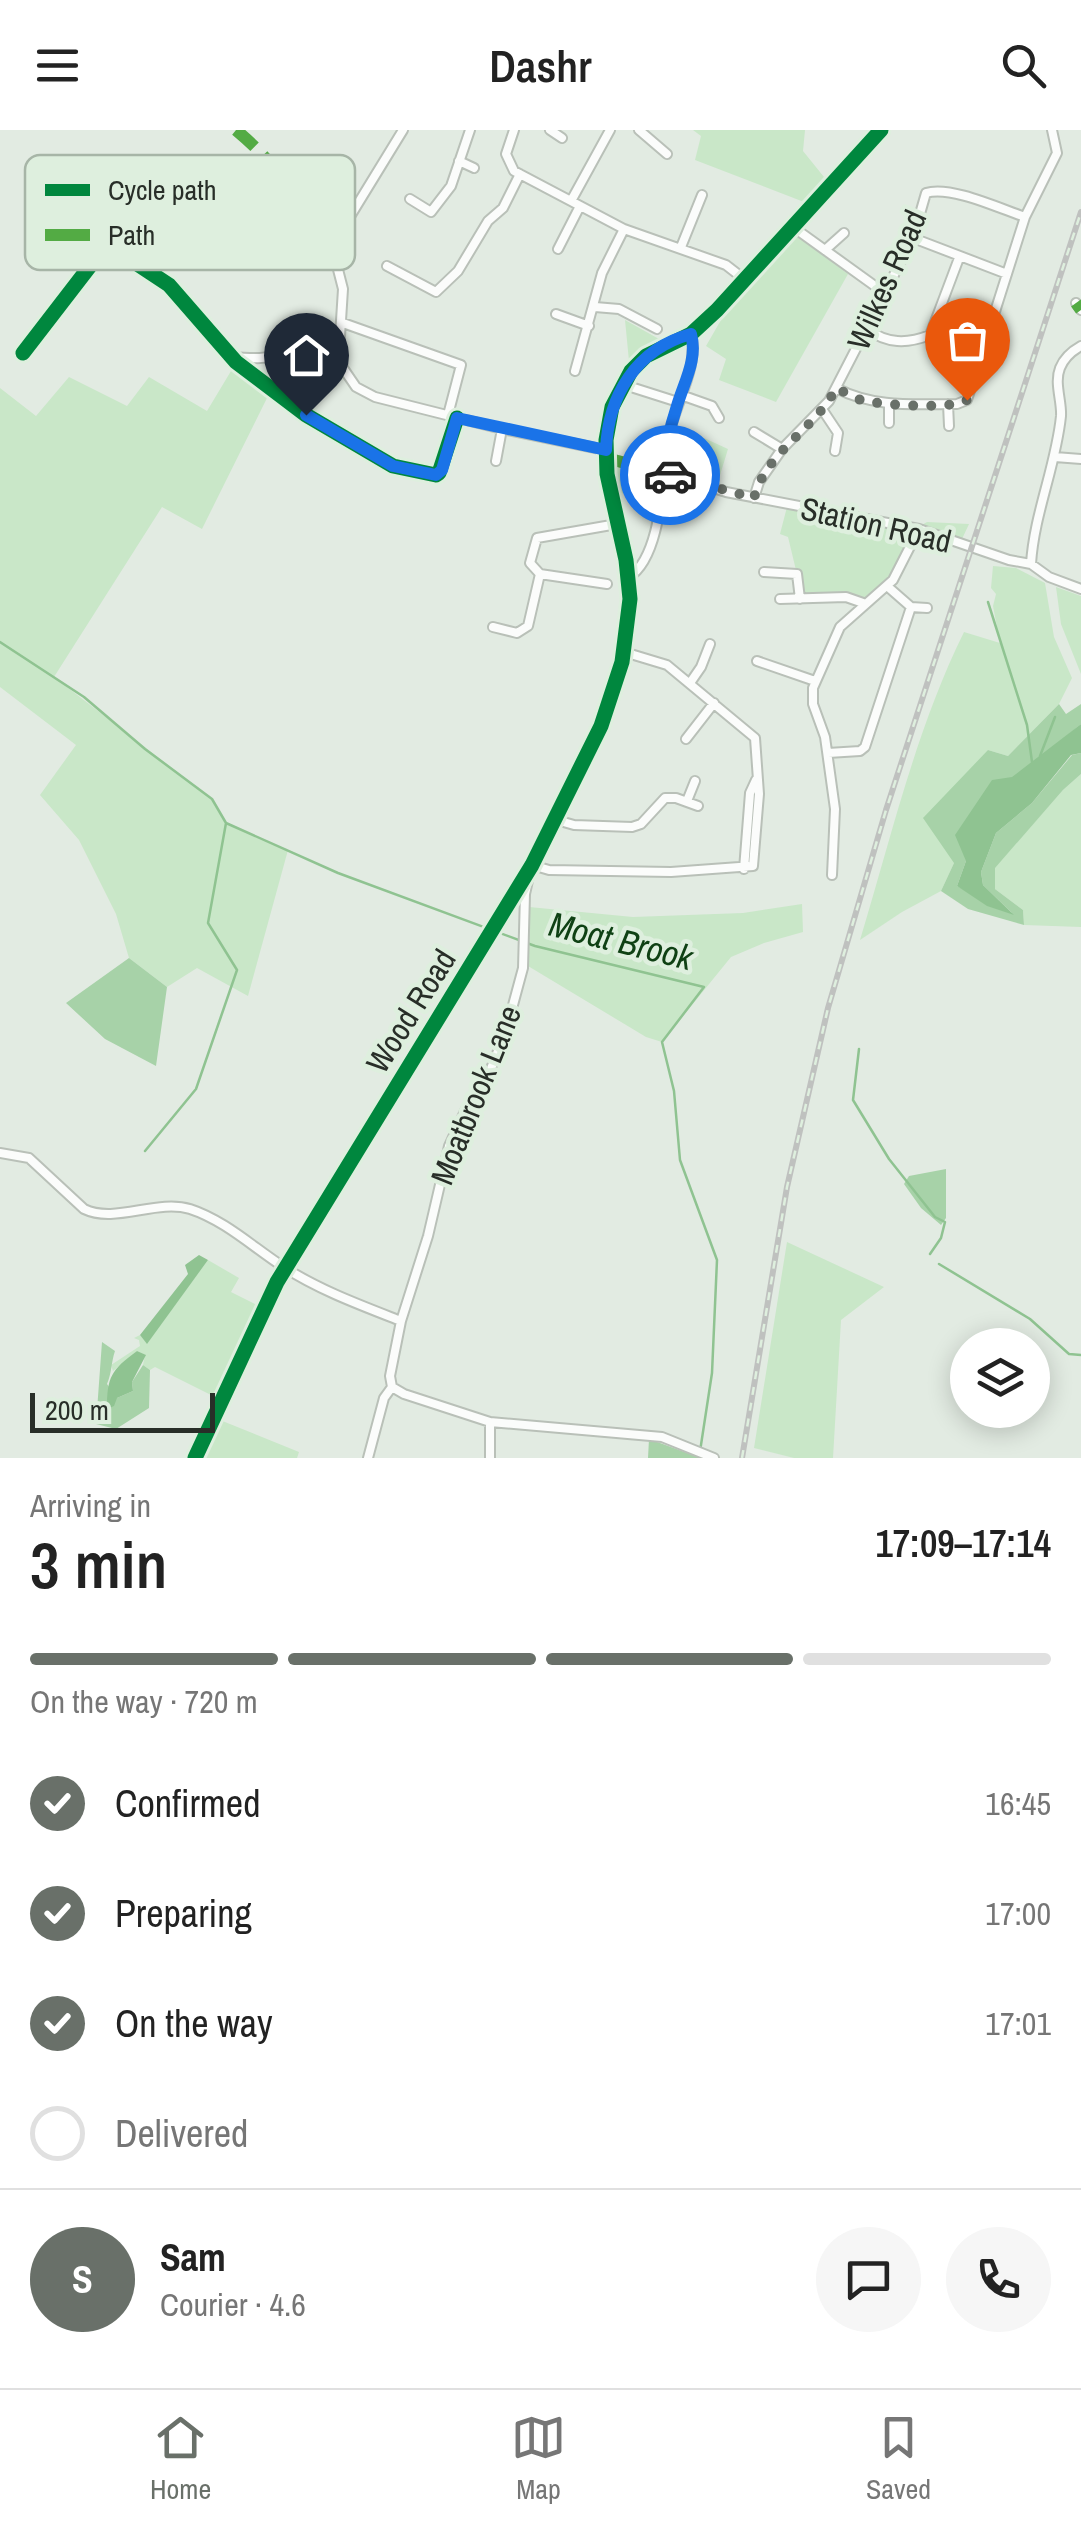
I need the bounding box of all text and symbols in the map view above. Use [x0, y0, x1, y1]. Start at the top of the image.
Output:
text: Dashr [489, 35, 592, 96]
icon: menu [30, 38, 85, 93]
icon: search [996, 38, 1051, 93]
legend [25, 155, 355, 270]
text: Cycle path [108, 171, 216, 209]
street label: Wilkes Road [837, 203, 936, 356]
text: Path [108, 216, 155, 254]
pin [925, 298, 1010, 401]
pin [264, 313, 349, 416]
icon: bag [940, 313, 995, 368]
icon: home [279, 328, 334, 383]
courier [620, 425, 720, 525]
icon: car [643, 448, 698, 503]
street label: Station Road [797, 486, 956, 563]
water label: Moat Brook [544, 900, 700, 981]
street label: Wood Road [356, 941, 465, 1081]
street label: Moatbrook Lane [420, 999, 531, 1191]
map controls [950, 1328, 1050, 1428]
button: layers [950, 1328, 1050, 1428]
scale bar [30, 1388, 215, 1432]
text: 200 m [45, 1391, 109, 1429]
text: Arriving in [30, 1484, 151, 1527]
text: 17:09–17:14 [875, 1518, 1051, 1569]
text: 3 min [30, 1521, 167, 1608]
text: On the way · 720 m [30, 1680, 258, 1723]
icon: check [30, 1776, 85, 1831]
text: Confirmed [115, 1778, 260, 1829]
text: 16:45 [985, 1782, 1051, 1825]
icon: check [30, 1886, 85, 1941]
text: Preparing [115, 1888, 252, 1939]
text: 17:00 [985, 1892, 1051, 1935]
icon: check [30, 1996, 85, 2051]
text: On the way [115, 1998, 273, 2049]
text: 17:01 [985, 2002, 1051, 2045]
text: Delivered [115, 2108, 248, 2159]
button: chat [816, 2227, 921, 2332]
button: phone [946, 2227, 1051, 2332]
text: Sam [160, 2232, 226, 2283]
text: S [72, 2254, 93, 2305]
text: Courier · 4.6 [160, 2283, 306, 2326]
tab: Home [150, 2410, 211, 2508]
tab: Map [511, 2410, 566, 2508]
tab: Saved [866, 2410, 931, 2508]

